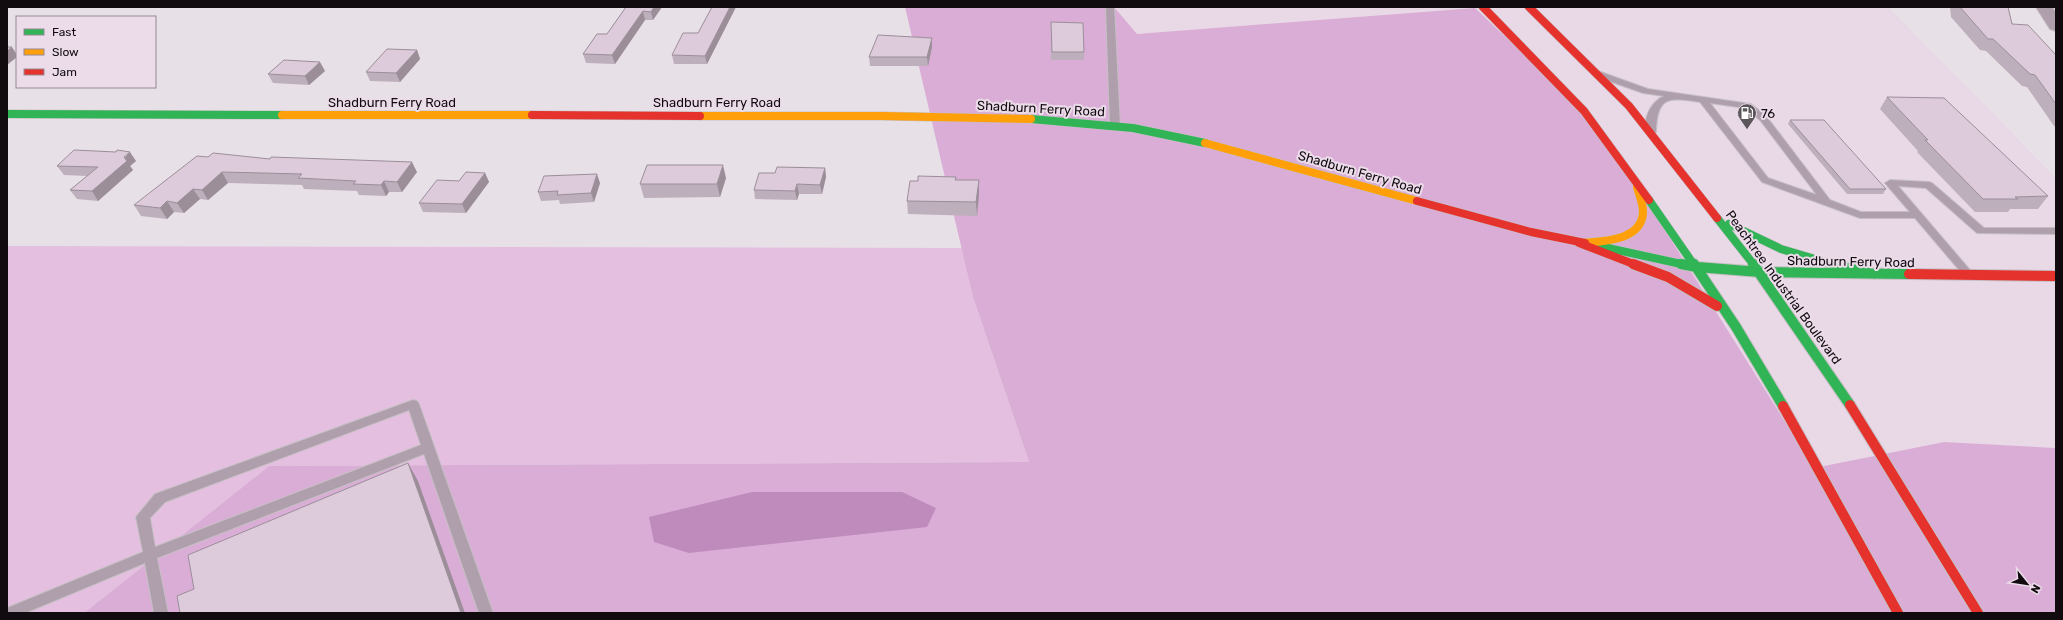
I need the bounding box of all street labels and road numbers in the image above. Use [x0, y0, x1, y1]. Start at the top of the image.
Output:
street label: Shadburn Ferry Road [328, 95, 456, 110]
street label: Shadburn Ferry Road [653, 95, 781, 110]
street label: Shadburn Ferry Road [977, 98, 1105, 119]
street label: Shadburn Ferry Road [1296, 148, 1423, 197]
street label: Peachtree Industrial Boulevard [1723, 207, 1844, 367]
street label: Shadburn Ferry Road [1787, 253, 1915, 270]

